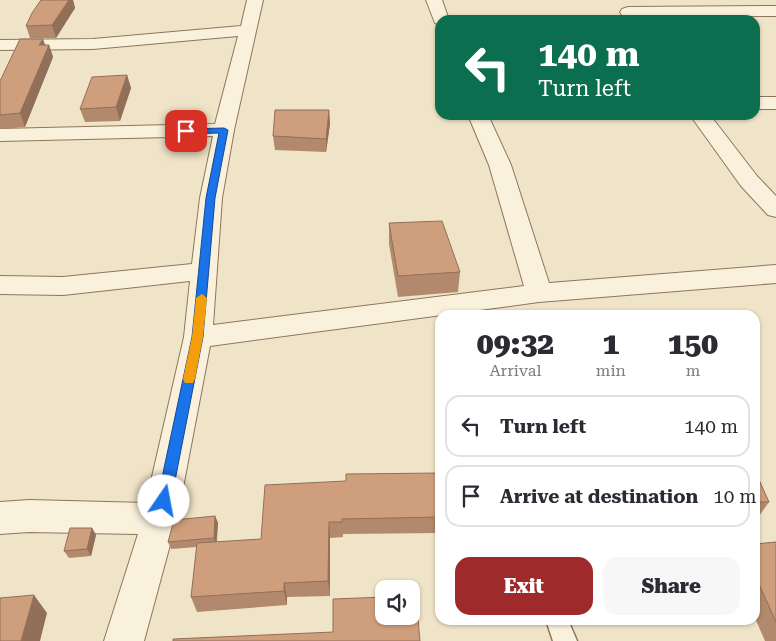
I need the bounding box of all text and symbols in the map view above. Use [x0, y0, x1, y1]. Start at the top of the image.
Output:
text: 140 m [538, 34, 639, 75]
icon: left [455, 35, 520, 100]
text: Turn left [538, 76, 631, 101]
pin [165, 110, 207, 152]
icon: arrive [172, 117, 200, 145]
text: 09:32 [477, 326, 554, 361]
text: 1 [602, 326, 619, 361]
text: 150 [668, 326, 718, 361]
text: Arrival [489, 361, 541, 380]
text: min [596, 361, 626, 380]
text: m [686, 361, 700, 380]
icon: left [457, 412, 485, 440]
text: Turn left [500, 415, 586, 438]
text: 140 m [684, 415, 738, 438]
position arrow [137, 474, 189, 526]
icon: arrive [457, 482, 485, 510]
text: Arrive at destination [500, 485, 698, 508]
text: 10 m [713, 485, 757, 508]
button: Exit [455, 557, 593, 615]
button: Share [603, 557, 740, 615]
map controls [375, 580, 420, 625]
button: sound [375, 580, 420, 625]

